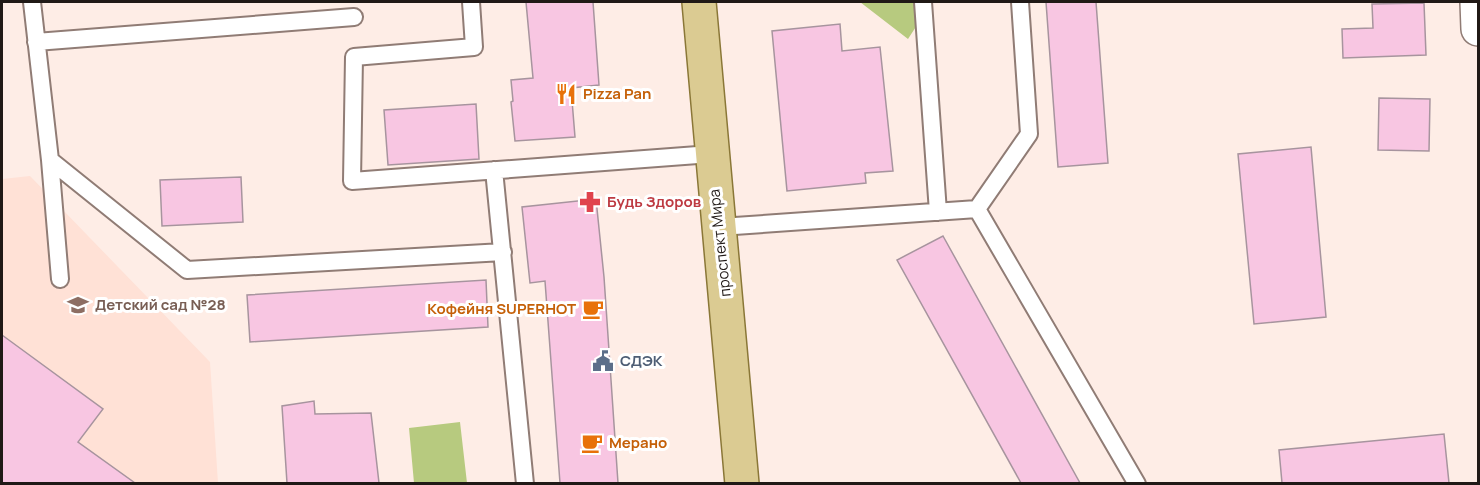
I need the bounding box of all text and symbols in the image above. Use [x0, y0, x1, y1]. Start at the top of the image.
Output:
restaurant icon: Pizza Pan [554, 82, 578, 106]
place label: Pizza Pan [583, 83, 651, 104]
street label: проспект Мира [703, 188, 736, 298]
pharmacy icon: Будь Здоров [578, 190, 602, 214]
place label: Будь Здоров [607, 191, 701, 212]
school or university icon: Детский сад №28 [66, 293, 90, 317]
place label: Детский сад №28 [95, 294, 226, 315]
cafe icon: Кофейня SUPERHOT [581, 297, 605, 321]
place label: Кофейня SUPERHOT [427, 298, 576, 319]
public building icon: СДЭК [591, 349, 615, 373]
place label: СДЭК [620, 350, 663, 371]
cafe icon: Мерано [580, 431, 604, 455]
place label: Мерано [609, 432, 667, 453]

